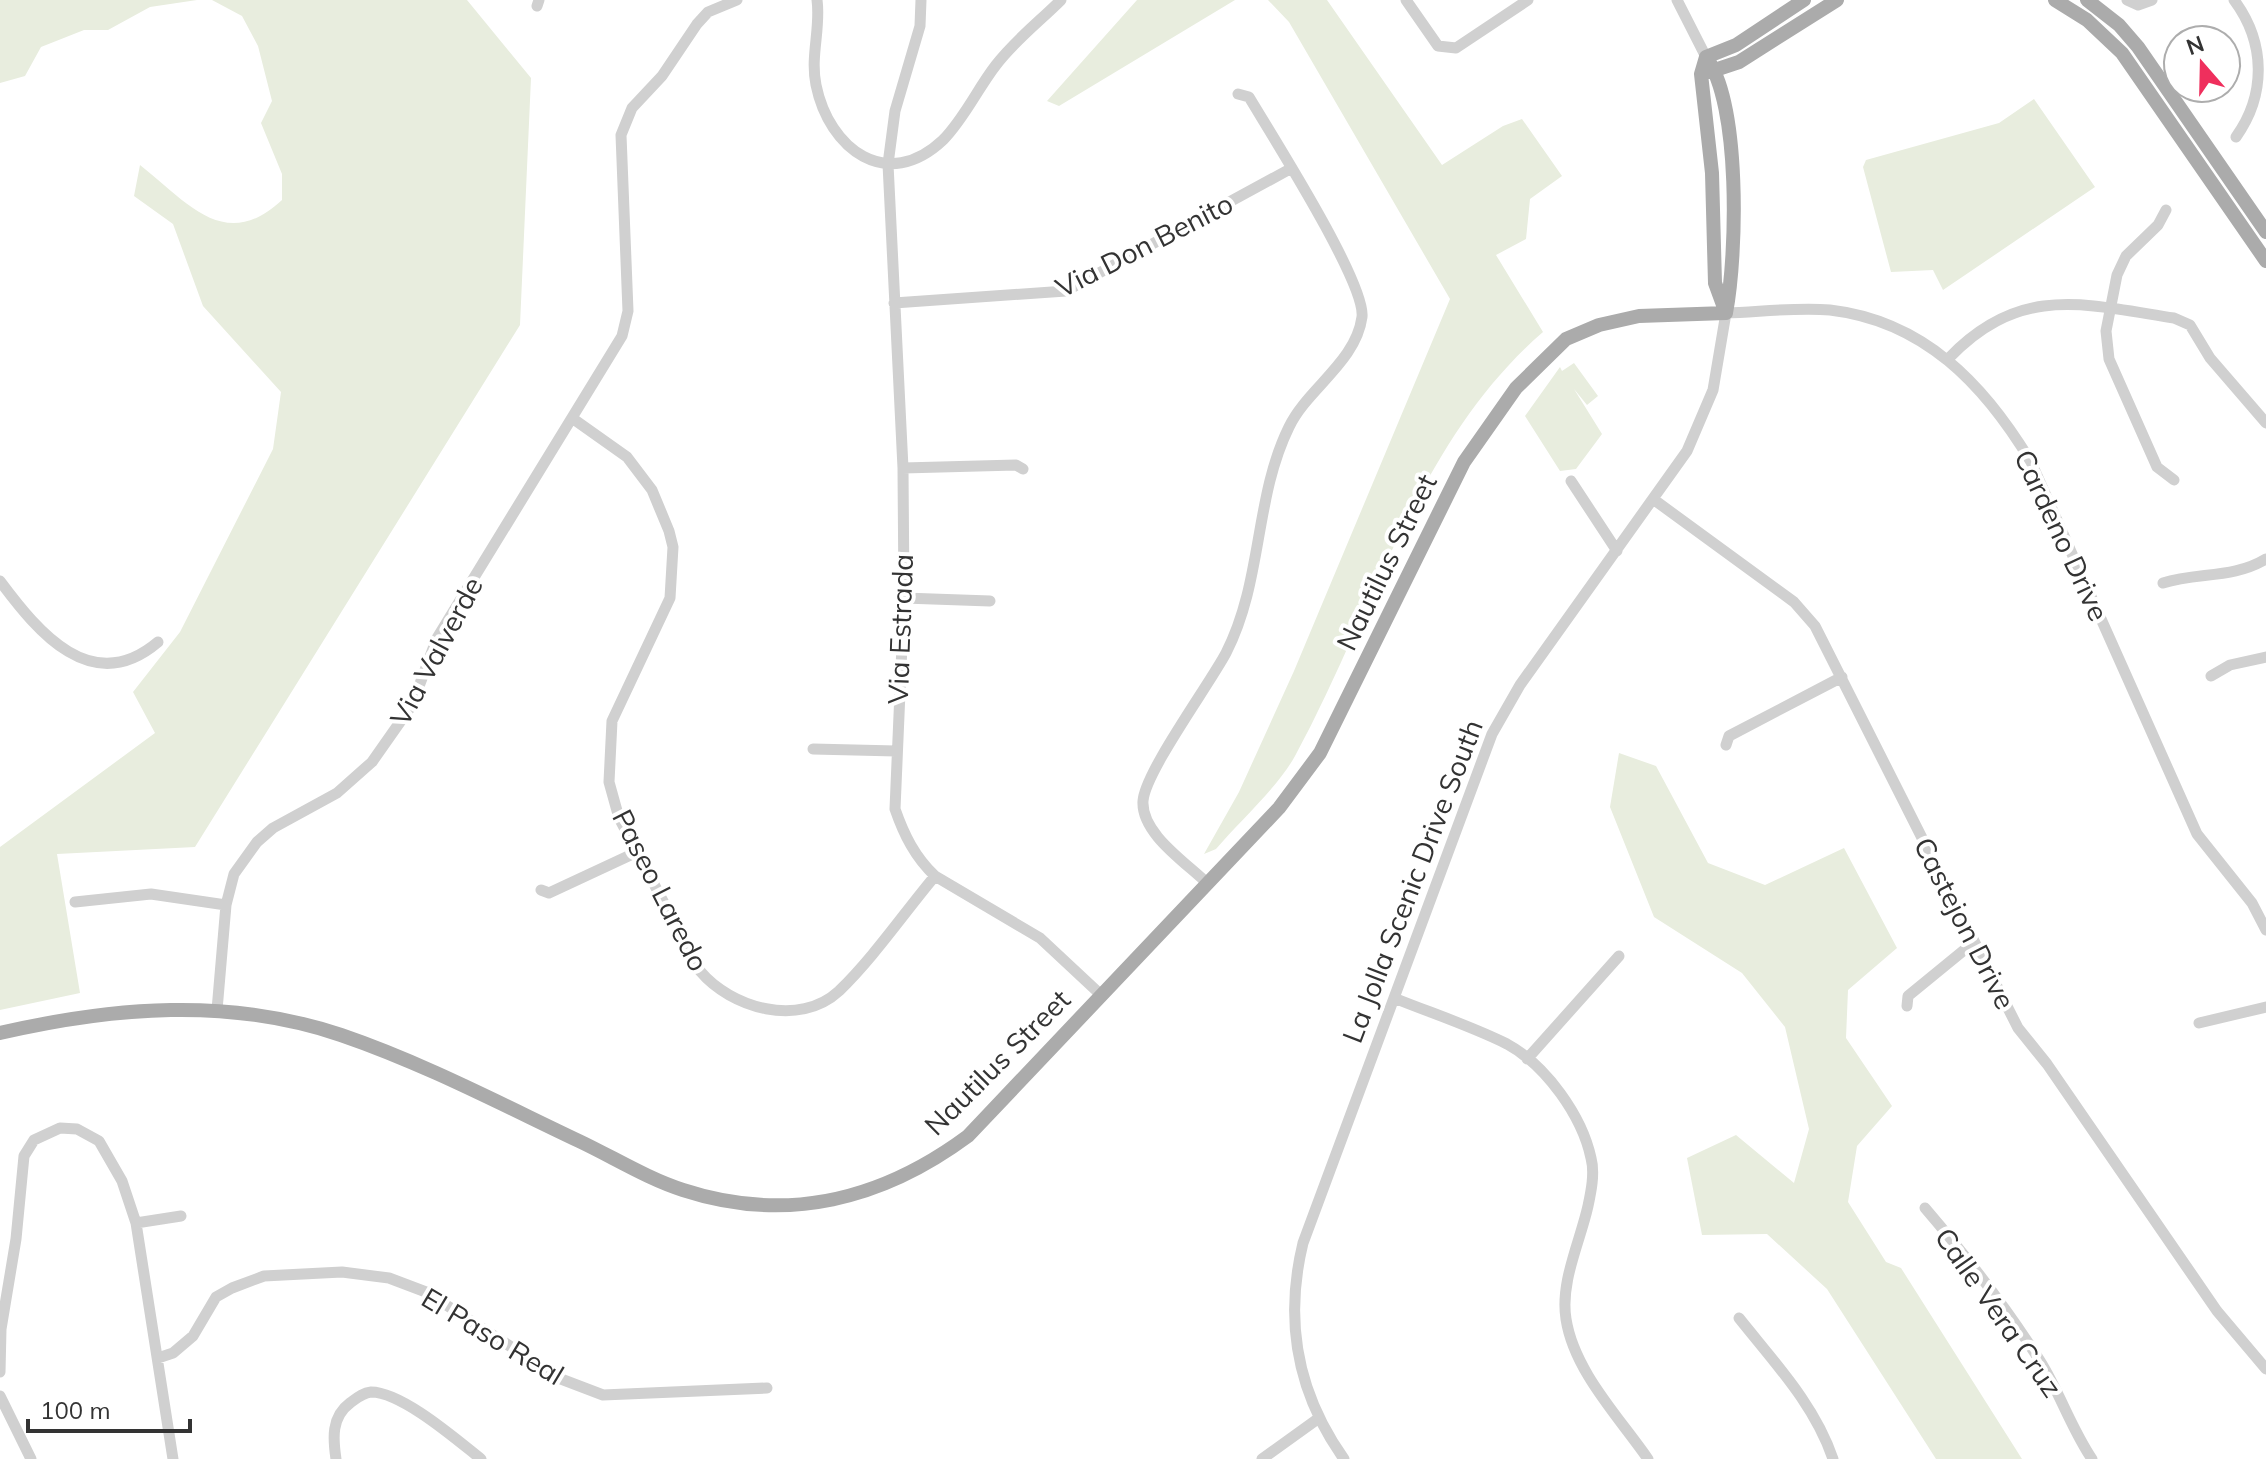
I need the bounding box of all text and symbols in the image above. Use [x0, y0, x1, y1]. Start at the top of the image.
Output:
north arrow [2162, 24, 2242, 104]
text: N [2183, 29, 2208, 61]
street label: Via Don Benito [1050, 185, 1238, 305]
street label: Cardeno Drive [2007, 444, 2117, 626]
street label: Nautilus Street [1328, 468, 1444, 656]
street label: Via Estrada [880, 553, 920, 705]
street label: Via Valverde [382, 571, 490, 731]
street label: La Jolla Scenic Drive South [1334, 715, 1490, 1047]
street label: Paseo Laredo [605, 803, 717, 977]
street label: Castejon Drive [1907, 831, 2023, 1015]
street label: Nautilus Street [917, 982, 1077, 1142]
street label: Calle Vera Cruz [1928, 1221, 2070, 1403]
street label: El Paso Real [416, 1280, 570, 1392]
scale bar [28, 1383, 190, 1433]
text: 100 m [40, 1395, 111, 1425]

